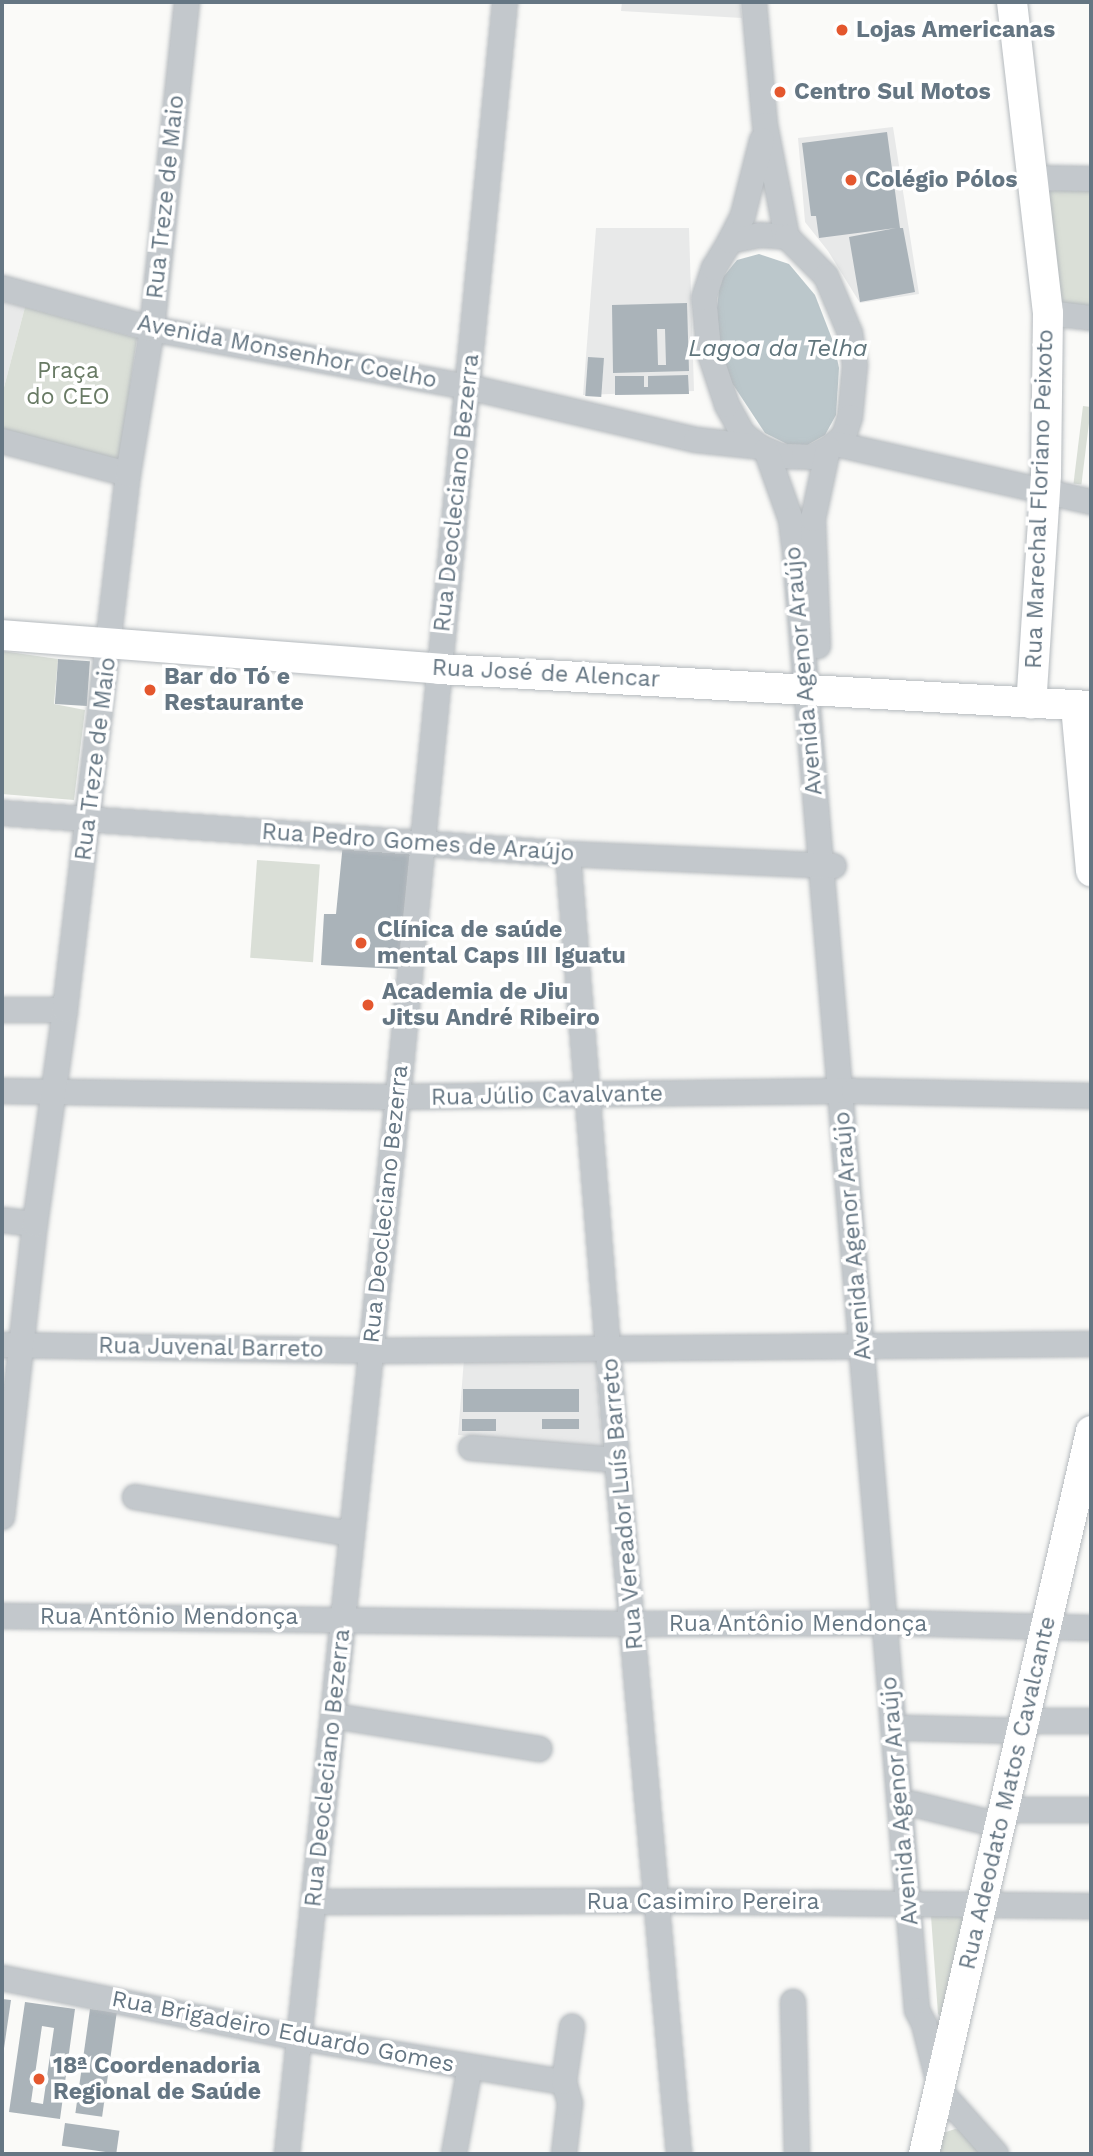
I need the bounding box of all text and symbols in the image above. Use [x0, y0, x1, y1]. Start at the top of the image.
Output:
place label: Lojas Americanas [856, 16, 1056, 44]
marker: Lojas Americanas [834, 22, 850, 38]
place label: Centro Sul Motos [794, 78, 991, 106]
marker: Centro Sul Motos [772, 84, 788, 100]
street label: Rua Treze de Maio [142, 93, 190, 301]
place label: Colégio Pólos [865, 166, 1018, 194]
marker: Colégio Pólos [843, 172, 859, 188]
street label: Avenida Monsenhor Coelho [134, 309, 440, 395]
street label: Rua Marechal Floriano Peixoto [1020, 328, 1060, 670]
water label: Lagoa da Telha [688, 335, 868, 363]
street label: Rua Deocleciano Bezerra [429, 352, 485, 634]
park label: Praça do CEO [26, 357, 110, 411]
street label: Avenida Agenor Araújo [779, 544, 829, 798]
street label: Rua José de Alencar [430, 654, 662, 694]
street label: Rua Treze de Maio [70, 655, 122, 863]
place label: Bar do Tó e Restaurante [164, 663, 304, 717]
marker: Bar do Tó e Restaurante [142, 682, 158, 698]
street label: Rua Pedro Gomes de Araújo [260, 818, 576, 868]
place label: Clínica de saúde mental Caps III Iguatu [377, 916, 626, 970]
marker: Clínica de saúde mental Caps III Iguatu [351, 933, 371, 953]
place label: Academia de Jiu Jitsu André Ribeiro [382, 978, 600, 1032]
marker: Academia de Jiu Jitsu André Ribeiro [360, 997, 376, 1013]
street label: Rua Deocleciano Bezerra [358, 1063, 414, 1345]
street label: Rua Júlio Cavalvante [430, 1080, 664, 1112]
street label: Avenida Agenor Araújo [828, 1109, 878, 1363]
street label: Rua Juvenal Barreto [97, 1332, 325, 1364]
street label: Rua Vereador Luís Barreto [596, 1356, 650, 1652]
street label: Rua Antônio Mendonça [39, 1603, 299, 1631]
street label: Rua Antônio Mendonça [668, 1610, 928, 1638]
street label: Rua Adeodato Matos Cavalcante [954, 1613, 1062, 1973]
street label: Rua Deocleciano Bezerra [300, 1627, 356, 1909]
street label: Avenida Agenor Araújo [875, 1674, 925, 1928]
street label: Rua Casimiro Pereira [586, 1888, 820, 1916]
street label: Rua Brigadeiro Eduardo Gomes [109, 1985, 457, 2079]
place label: 18ª Coordenadoria Regional de Saúde [53, 2052, 261, 2106]
marker: 18ª Coordenadoria Regional de Saúde [31, 2071, 47, 2087]

